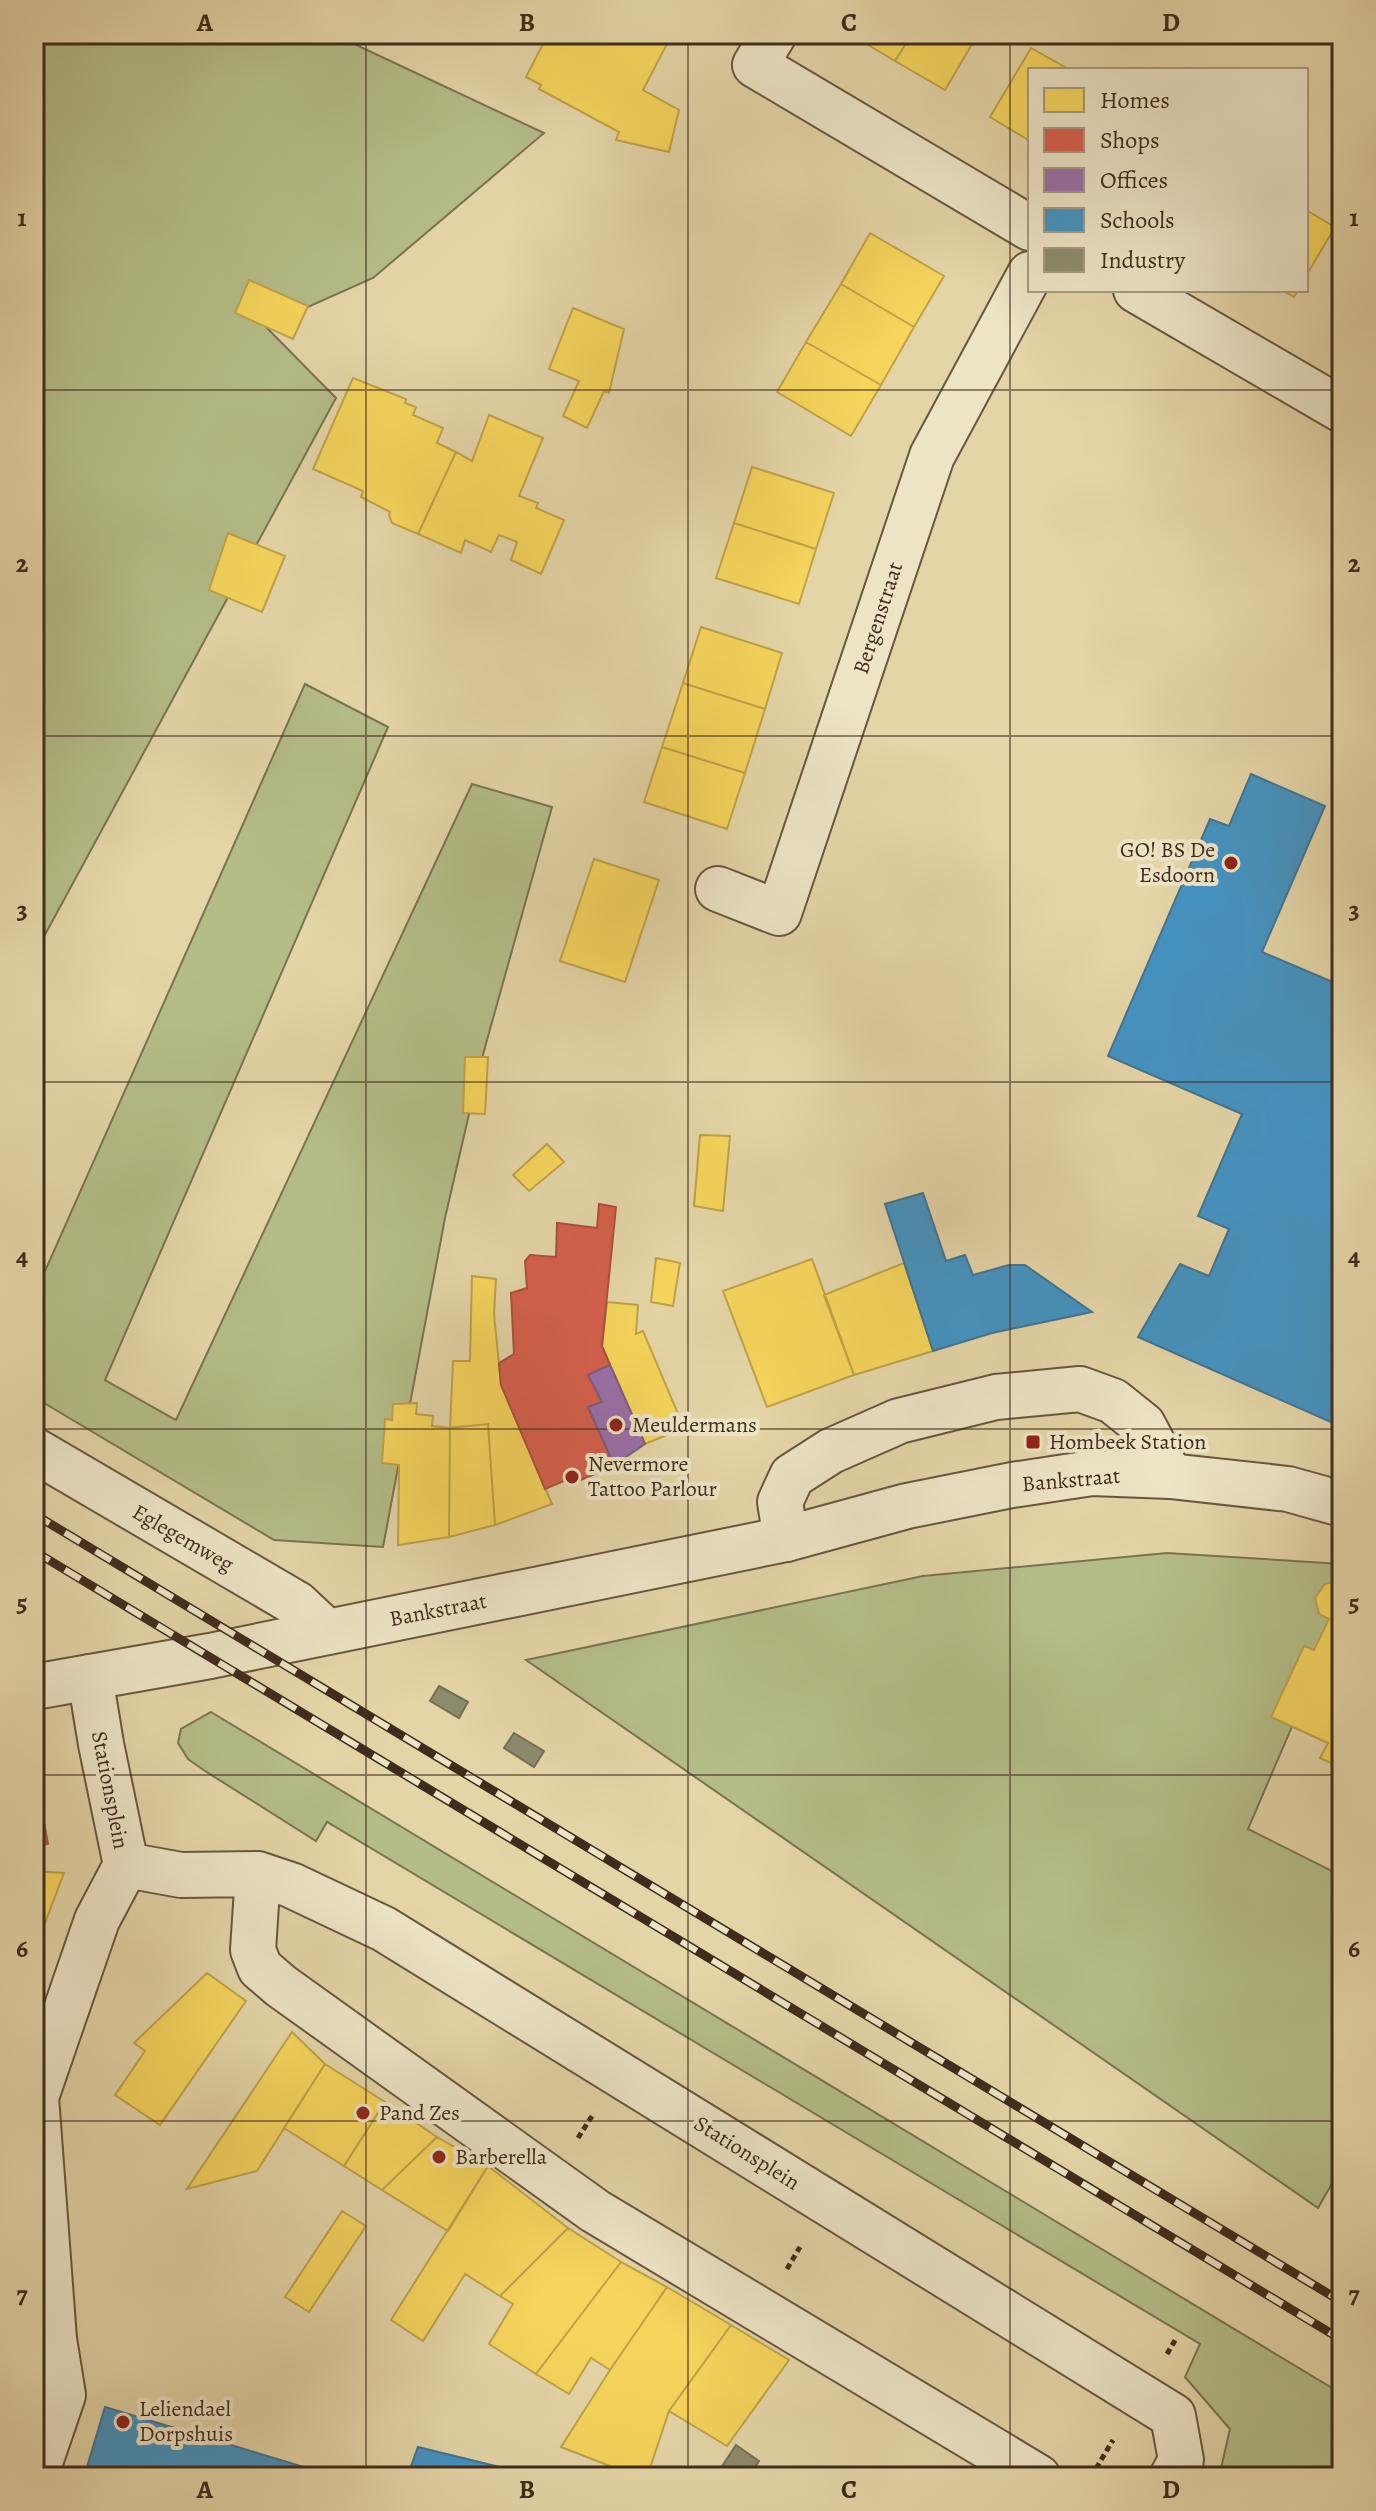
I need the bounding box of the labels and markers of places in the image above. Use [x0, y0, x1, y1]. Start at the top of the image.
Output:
place label: GO! BS De Esdoorn [1120, 835, 1215, 890]
marker: GO! BS De Esdoorn [1222, 854, 1240, 872]
place label: Meuldermans [632, 1410, 757, 1440]
marker: Meuldermans [607, 1416, 625, 1434]
place label: Hombeek Station [1049, 1427, 1206, 1457]
marker: Hombeek Station [1024, 1433, 1042, 1451]
place label: Nevermore Tattoo Parlour [588, 1449, 717, 1504]
marker: Nevermore Tattoo Parlour [563, 1468, 581, 1486]
place label: Pand Zes [379, 2098, 460, 2128]
marker: Pand Zes [354, 2104, 372, 2122]
place label: Barberella [455, 2142, 548, 2172]
marker: Barberella [430, 2148, 448, 2166]
place label: Leliendael Dorpshuis [139, 2394, 233, 2449]
marker: Leliendael Dorpshuis [114, 2413, 132, 2431]

